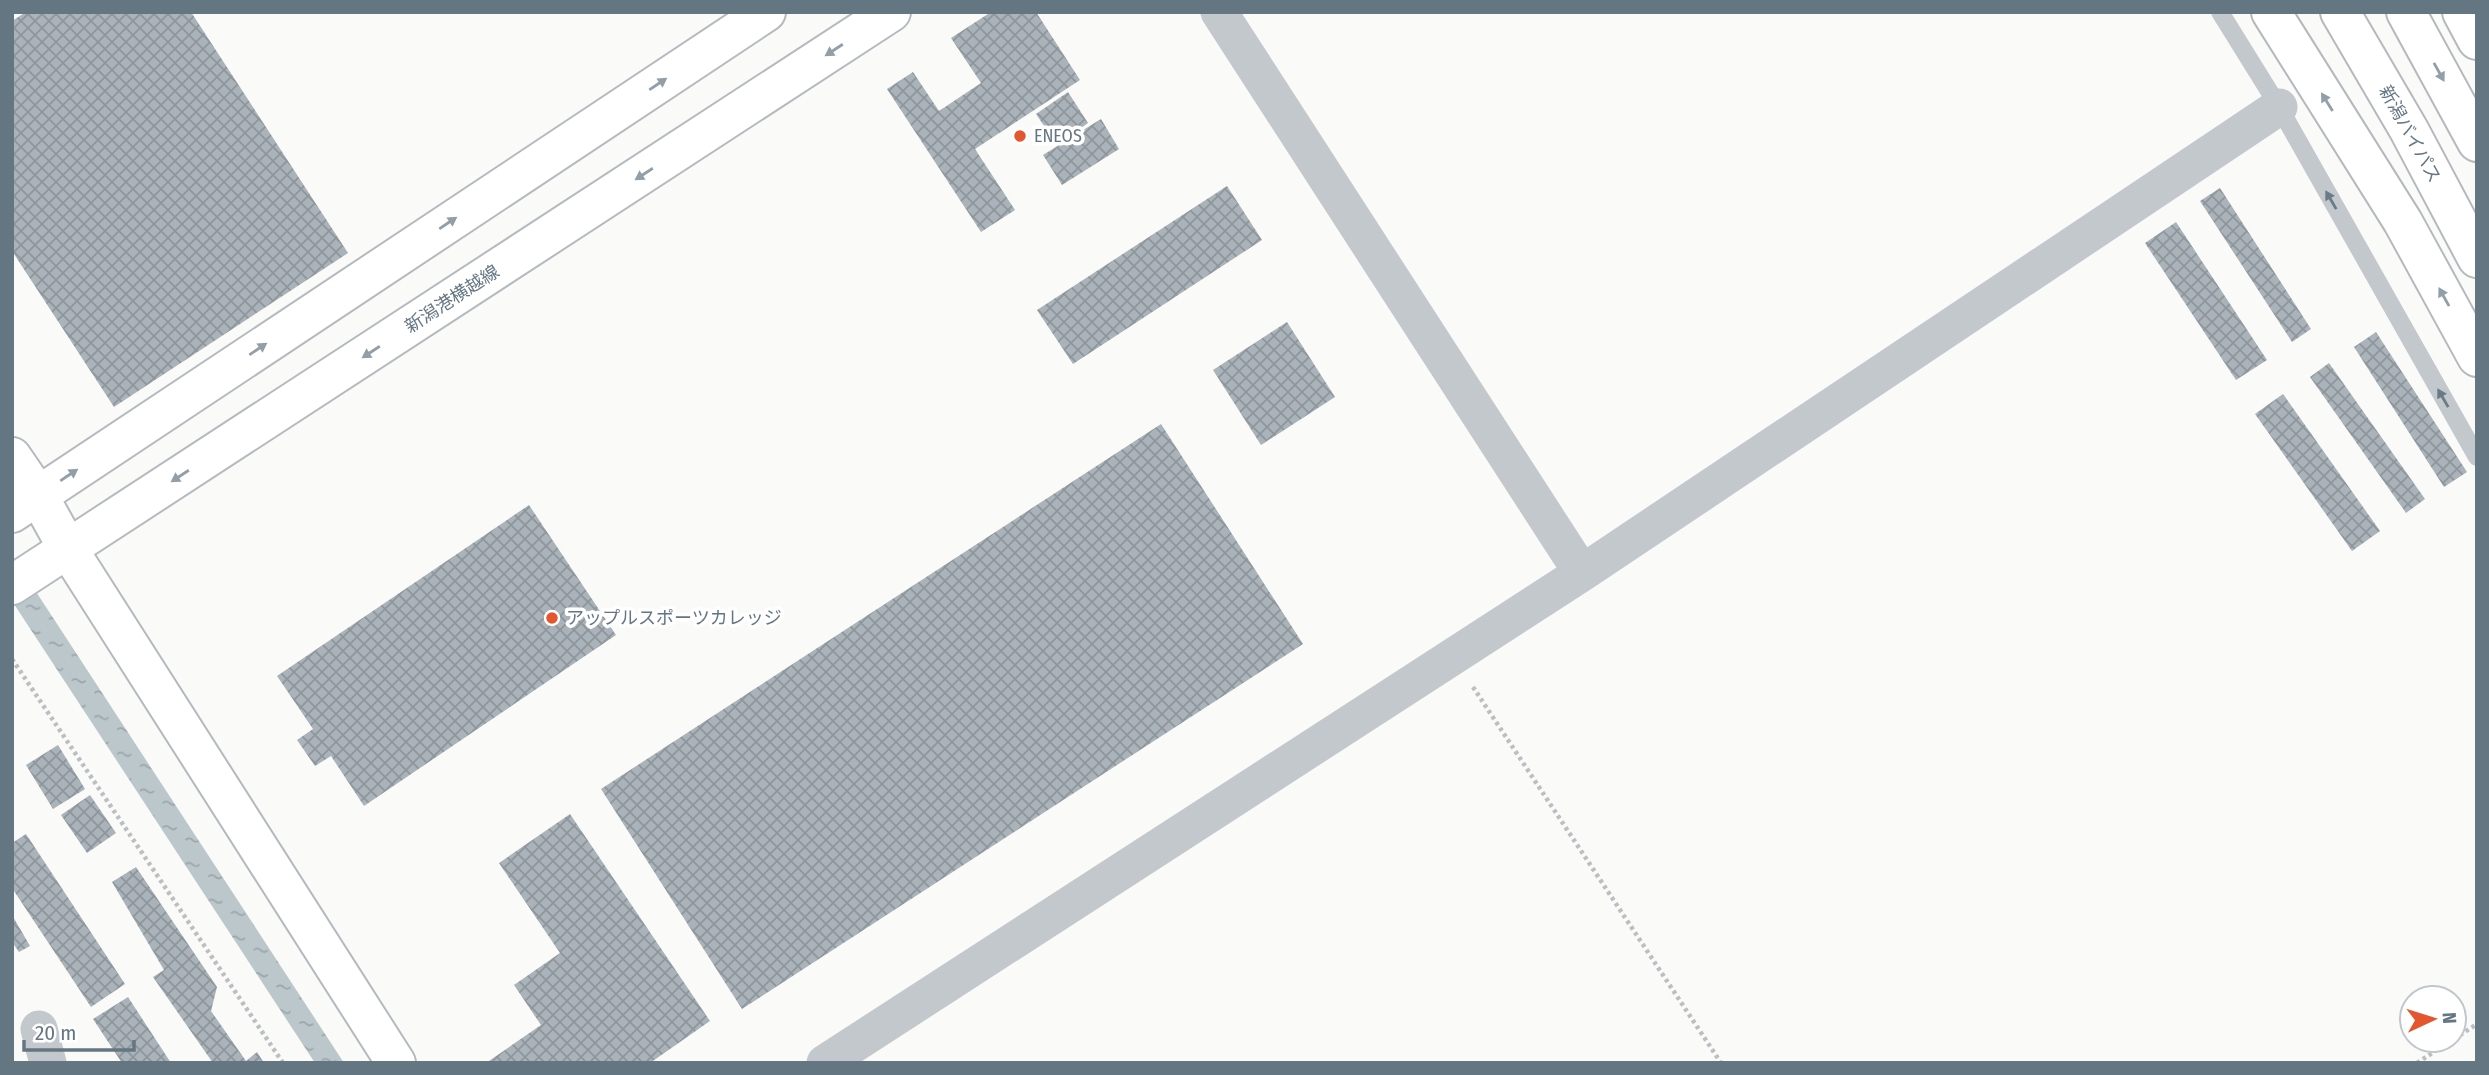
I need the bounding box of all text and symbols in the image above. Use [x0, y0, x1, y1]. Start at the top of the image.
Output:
one-way arrow [824, 43, 844, 56]
one-way arrow [2433, 62, 2444, 82]
one-way arrow [649, 77, 667, 91]
street label: 新潟バイパス [2374, 82, 2446, 186]
one-way arrow [2321, 92, 2334, 112]
place label: ENEOS [1034, 125, 1082, 147]
marker: ENEOS [1012, 128, 1028, 144]
one-way arrow [634, 167, 653, 180]
one-way arrow [2325, 190, 2337, 209]
one-way arrow [439, 216, 457, 230]
street label: 新潟港横越線 [401, 260, 503, 338]
one-way arrow [2438, 287, 2450, 307]
one-way arrow [249, 342, 267, 356]
one-way arrow [361, 345, 381, 358]
one-way arrow [2437, 388, 2449, 407]
one-way arrow [59, 468, 78, 481]
one-way arrow [171, 469, 190, 482]
place label: アップルスポーツカレッジ [566, 607, 782, 629]
marker: アップルスポーツカレッジ [544, 610, 560, 626]
north arrow [2398, 984, 2468, 1054]
scale bar [24, 1009, 135, 1052]
text: N [2438, 1011, 2461, 1024]
text: 20 m [35, 1020, 76, 1046]

